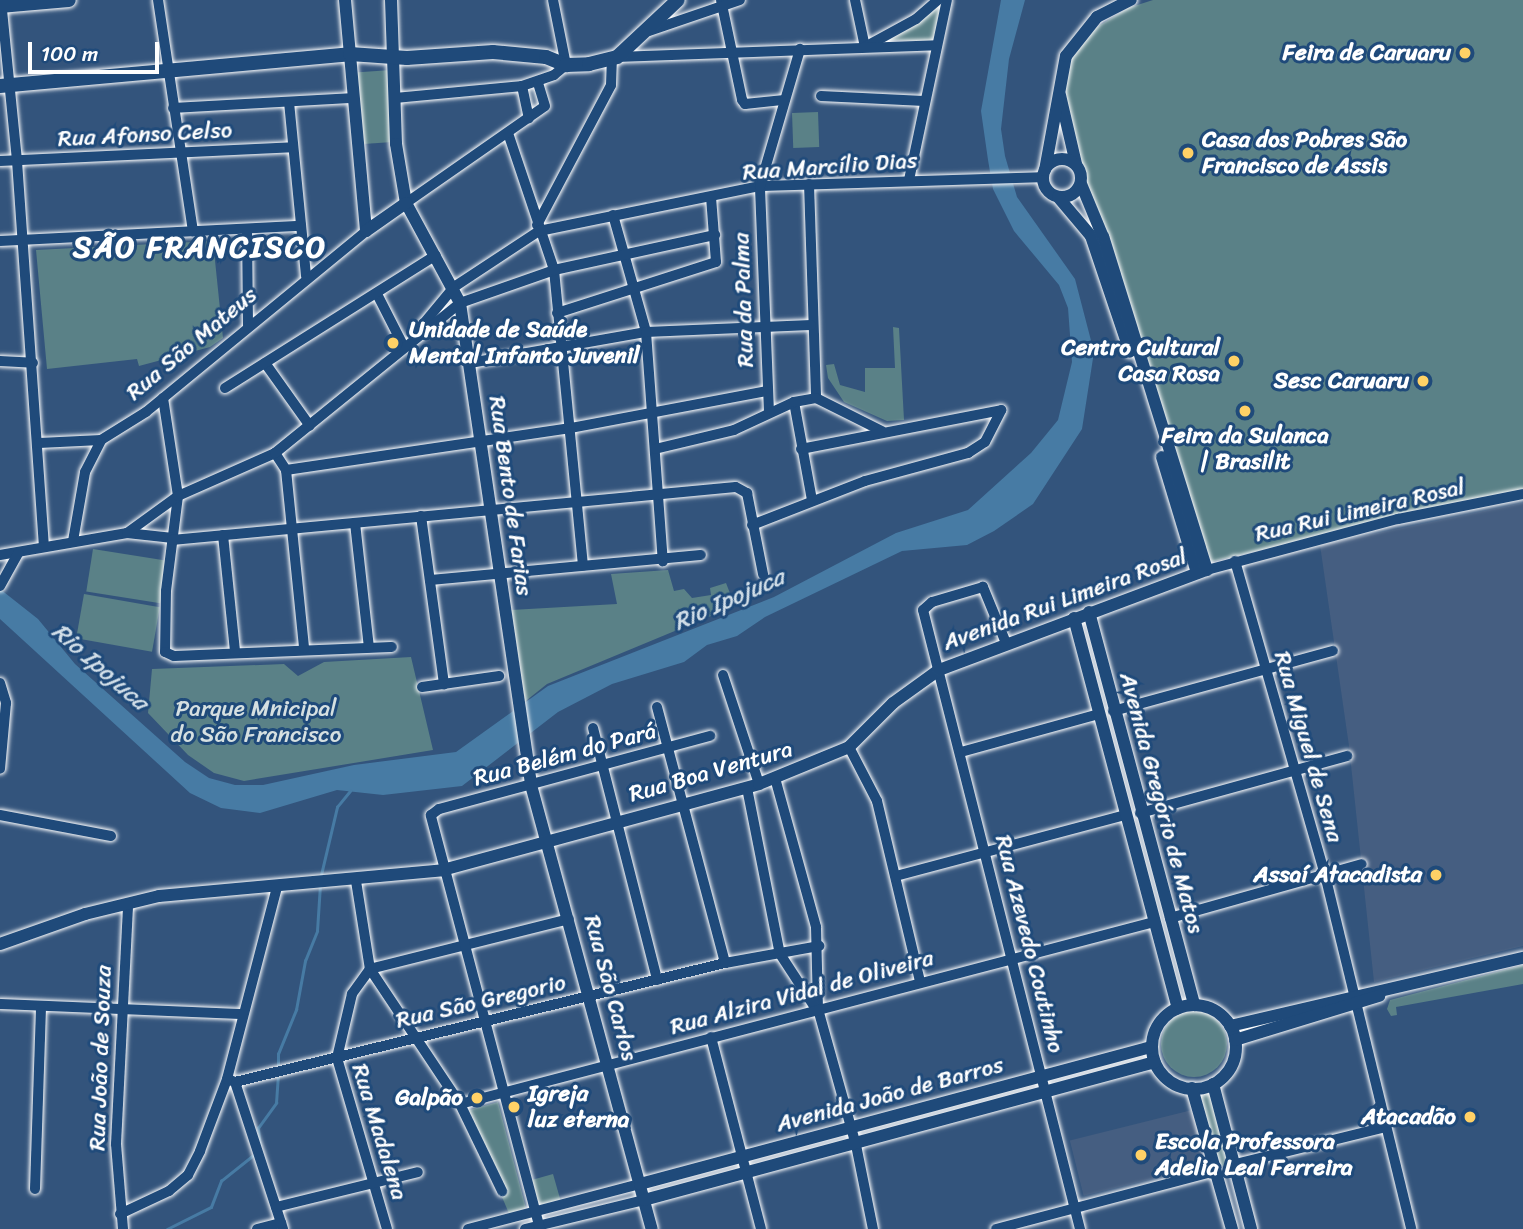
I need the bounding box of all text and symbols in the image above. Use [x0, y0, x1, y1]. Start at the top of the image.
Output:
scale bar [32, 28, 163, 72]
text: 100 m [41, 35, 98, 73]
place label: Feira de Caruaru [1282, 39, 1451, 67]
marker: Feira de Caruaru [1457, 45, 1473, 61]
street label: Rua Afonso Celso [57, 117, 233, 153]
place label: Casa dos Pobres São Francisco de Assis [1202, 126, 1409, 180]
marker: Casa dos Pobres São Francisco de Assis [1180, 145, 1196, 161]
street label: Rua Marcílio Dias [742, 147, 918, 187]
district label: SÃO FRANCISCO [76, 229, 324, 265]
street label: Rua da Palma [728, 232, 760, 368]
street label: Rua São Mateus [121, 281, 263, 407]
place label: Unidade de Saúde Mental Infanto Juvenil [409, 316, 640, 370]
marker: Unidade de Saúde Mental Infanto Juvenil [383, 333, 403, 353]
place label: Centro Cultural Casa Rosa [1061, 334, 1220, 388]
marker: Centro Cultural Casa Rosa [1226, 353, 1242, 369]
place label: Sesc Caruaru [1274, 367, 1409, 395]
marker: Sesc Caruaru [1415, 373, 1431, 389]
street label: Rua Bento de Farias [482, 394, 538, 598]
marker: Feira da Sulanca | Brasilit [1237, 403, 1253, 419]
place label: Feira da Sulanca | Brasilit [1161, 422, 1329, 476]
street label: Rua Rui Limeira Rosal [1251, 473, 1469, 549]
street label: Avenida Rui Limeira Rosal [939, 543, 1191, 657]
water label: Rio Ipojuca [669, 563, 789, 637]
water label: Rio Ipojuca [46, 617, 154, 717]
street label: Rua Miguel de Sena [1268, 649, 1348, 845]
street label: Avenida Gregório de Matos [1113, 669, 1209, 937]
park label: Parque Mnicipal do São Francisco [171, 695, 341, 749]
street label: Rua Belém do Pará [470, 717, 660, 793]
street label: Rua Boa Ventura [627, 736, 795, 808]
street label: Rua Azevedo Coutinho [988, 832, 1070, 1056]
place label: Assaí Atacadista [1252, 861, 1422, 889]
marker: Assaí Atacadista [1428, 867, 1444, 883]
street label: Rua São Carlos [577, 912, 643, 1064]
street label: Rua Alzira Vidal de Oliveira [666, 944, 938, 1042]
street label: Rua João de Souza [84, 964, 118, 1152]
street label: Rua São Gregorio [393, 969, 569, 1035]
street label: Avenida João de Barros [774, 1051, 1006, 1139]
street label: Rua Madalena [345, 1061, 413, 1203]
place label: Igreja luz eterna [528, 1080, 631, 1134]
place label: Galpão [395, 1084, 463, 1112]
marker: Galpão [469, 1090, 485, 1106]
marker: Igreja luz eterna [506, 1099, 522, 1115]
place label: Atacadão [1361, 1103, 1456, 1131]
marker: Atacadão [1462, 1109, 1478, 1125]
place label: Escola Professora Adelia Leal Ferreira [1155, 1128, 1353, 1182]
marker: Escola Professora Adelia Leal Ferreira [1133, 1147, 1149, 1163]

